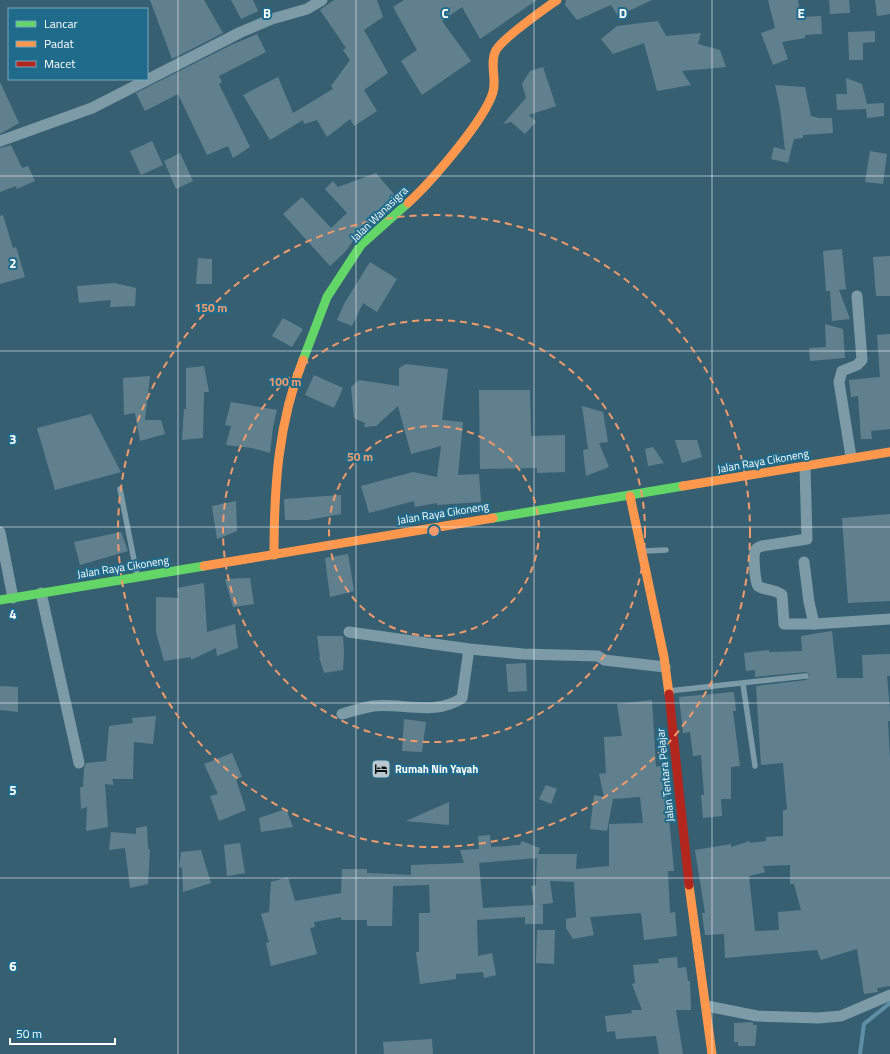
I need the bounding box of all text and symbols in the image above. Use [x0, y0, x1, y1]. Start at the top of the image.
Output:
text: B [263, 3, 271, 23]
text: C [441, 3, 449, 23]
text: D [619, 3, 627, 23]
text: E [797, 3, 805, 23]
legend [8, 8, 148, 80]
text: Lancar [44, 14, 78, 33]
text: Padat [44, 34, 74, 53]
text: Macet [44, 54, 76, 73]
street label: Jalan Wanasigra [347, 182, 412, 245]
text: 2 [9, 253, 17, 273]
text: 150 m [195, 298, 227, 317]
text: 100 m [269, 372, 301, 391]
text: 3 [9, 429, 17, 449]
street label: Jalan Raya Cikoneng [716, 445, 810, 477]
text: 50 m [347, 447, 373, 466]
street label: Jalan Raya Cikoneng [396, 498, 490, 528]
centre of rings [427, 524, 441, 538]
street label: Jalan Raya Cikoneng [76, 552, 170, 582]
text: 4 [9, 604, 17, 624]
street label: Jalan Tentara Pelajar [652, 727, 678, 823]
hotel icon: Rumah Nin Yayah [370, 758, 392, 780]
place label: Rumah Nin Yayah [395, 761, 478, 777]
text: 5 [9, 780, 17, 800]
text: 6 [9, 956, 17, 976]
scale bar [10, 1020, 115, 1046]
text: 50 m [16, 1024, 42, 1043]

